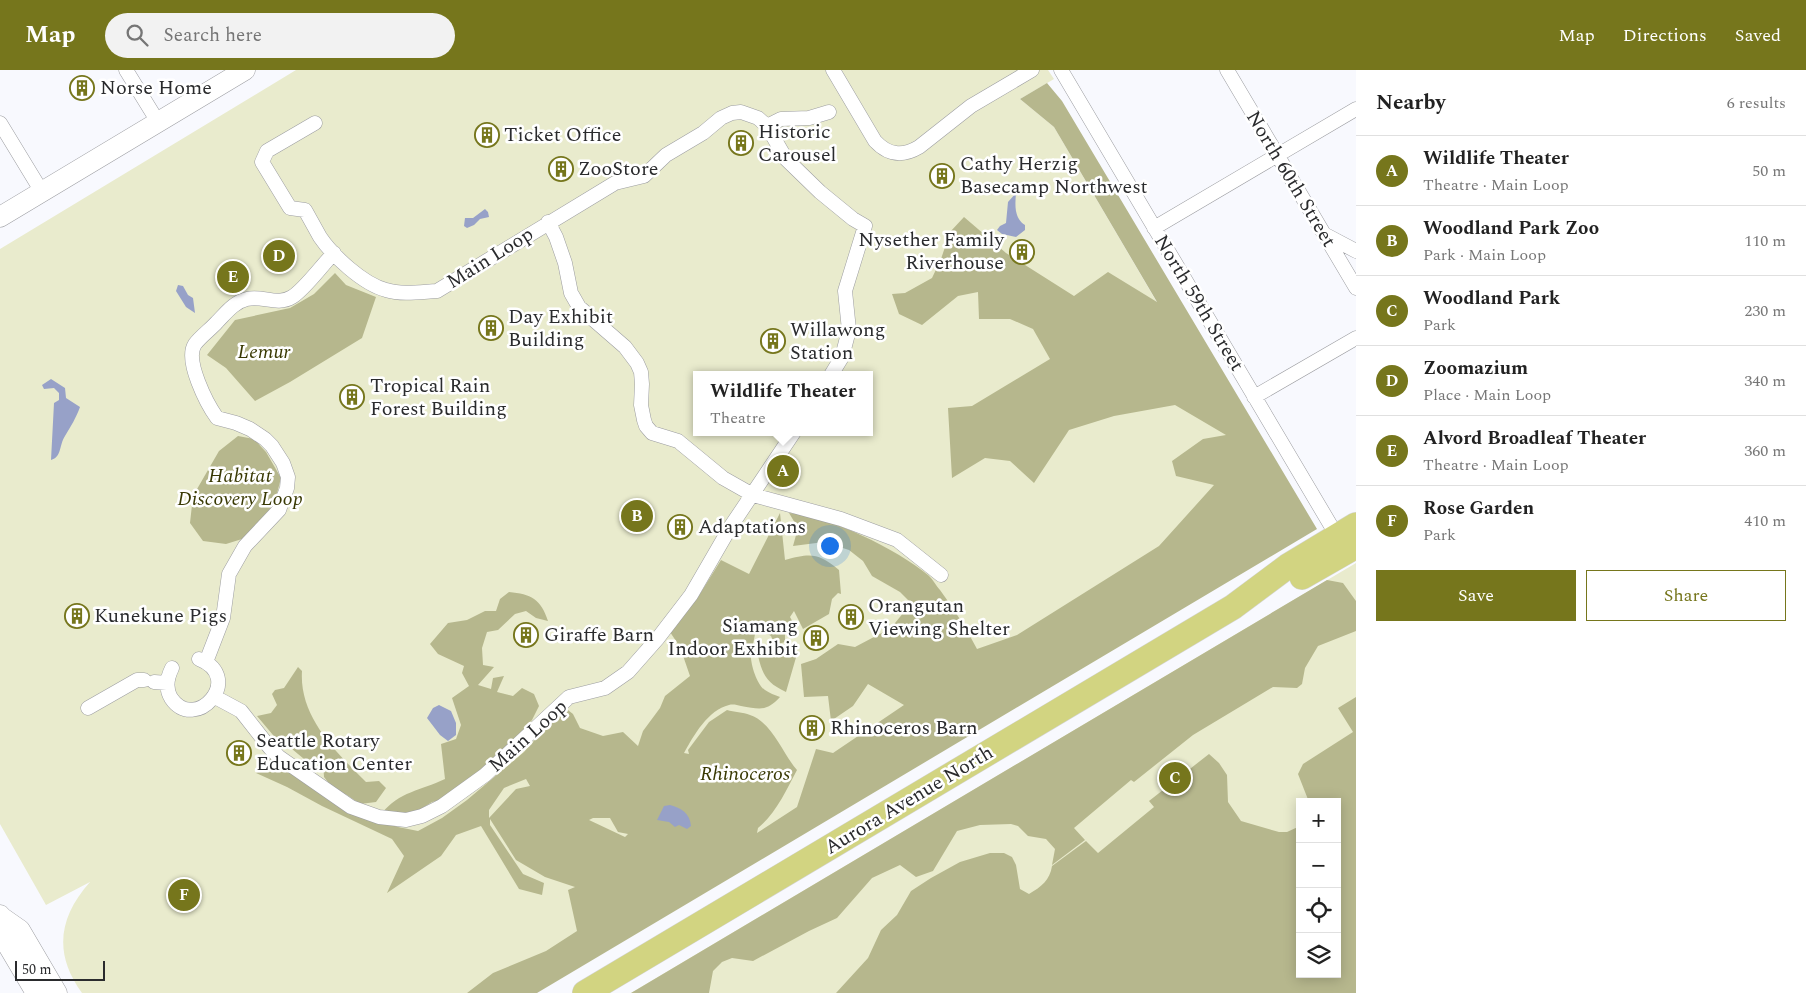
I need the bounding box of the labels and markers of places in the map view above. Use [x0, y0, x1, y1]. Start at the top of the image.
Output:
place label: Norse Home [100, 73, 212, 103]
building icon: Norse Home [69, 75, 95, 101]
place label: Historic Carousel [758, 117, 836, 170]
place label: Ticket Office [504, 120, 621, 150]
building icon: Ticket Office [474, 122, 500, 148]
building icon: Historic Carousel [728, 130, 754, 156]
place label: Cathy Herzig Basecamp Northwest [960, 149, 1148, 202]
place label: ZooStore [578, 154, 659, 184]
building icon: ZooStore [548, 156, 574, 182]
building icon: Cathy Herzig Basecamp Northwest [929, 163, 955, 189]
place label: Nysether Family Riverhouse [858, 225, 1005, 278]
pin: D [263, 237, 295, 275]
building icon: Nysether Family Riverhouse [1009, 239, 1035, 265]
pin: E [217, 258, 249, 296]
place label: Day Exhibit Building [508, 302, 613, 355]
building icon: Day Exhibit Building [478, 315, 504, 341]
place label: Willawong Station [790, 315, 886, 368]
building icon: Willawong Station [760, 328, 786, 354]
place label: Tropical Rain Forest Building [370, 371, 507, 424]
building icon: Tropical Rain Forest Building [339, 384, 365, 410]
pin: A [767, 452, 799, 490]
pin: B [621, 497, 653, 535]
place label: Adaptations [698, 512, 806, 542]
building icon: Adaptations [667, 514, 693, 540]
place label: Orangutan Viewing Shelter [868, 591, 1010, 644]
place label: Kunekune Pigs [94, 601, 227, 631]
building icon: Kunekune Pigs [64, 603, 90, 629]
building icon: Orangutan Viewing Shelter [838, 604, 864, 630]
place label: Siamang Indoor Exhibit [667, 611, 798, 664]
place label: Giraffe Barn [544, 620, 654, 650]
building icon: Giraffe Barn [513, 622, 539, 648]
building icon: Siamang Indoor Exhibit [803, 625, 829, 651]
place label: Rhinoceros Barn [830, 713, 978, 743]
building icon: Rhinoceros Barn [799, 715, 825, 741]
place label: Seattle Rotary Education Center [256, 726, 412, 779]
building icon: Seattle Rotary Education Center [226, 740, 252, 766]
pin: C [1159, 759, 1191, 797]
pin: F [168, 876, 200, 914]

